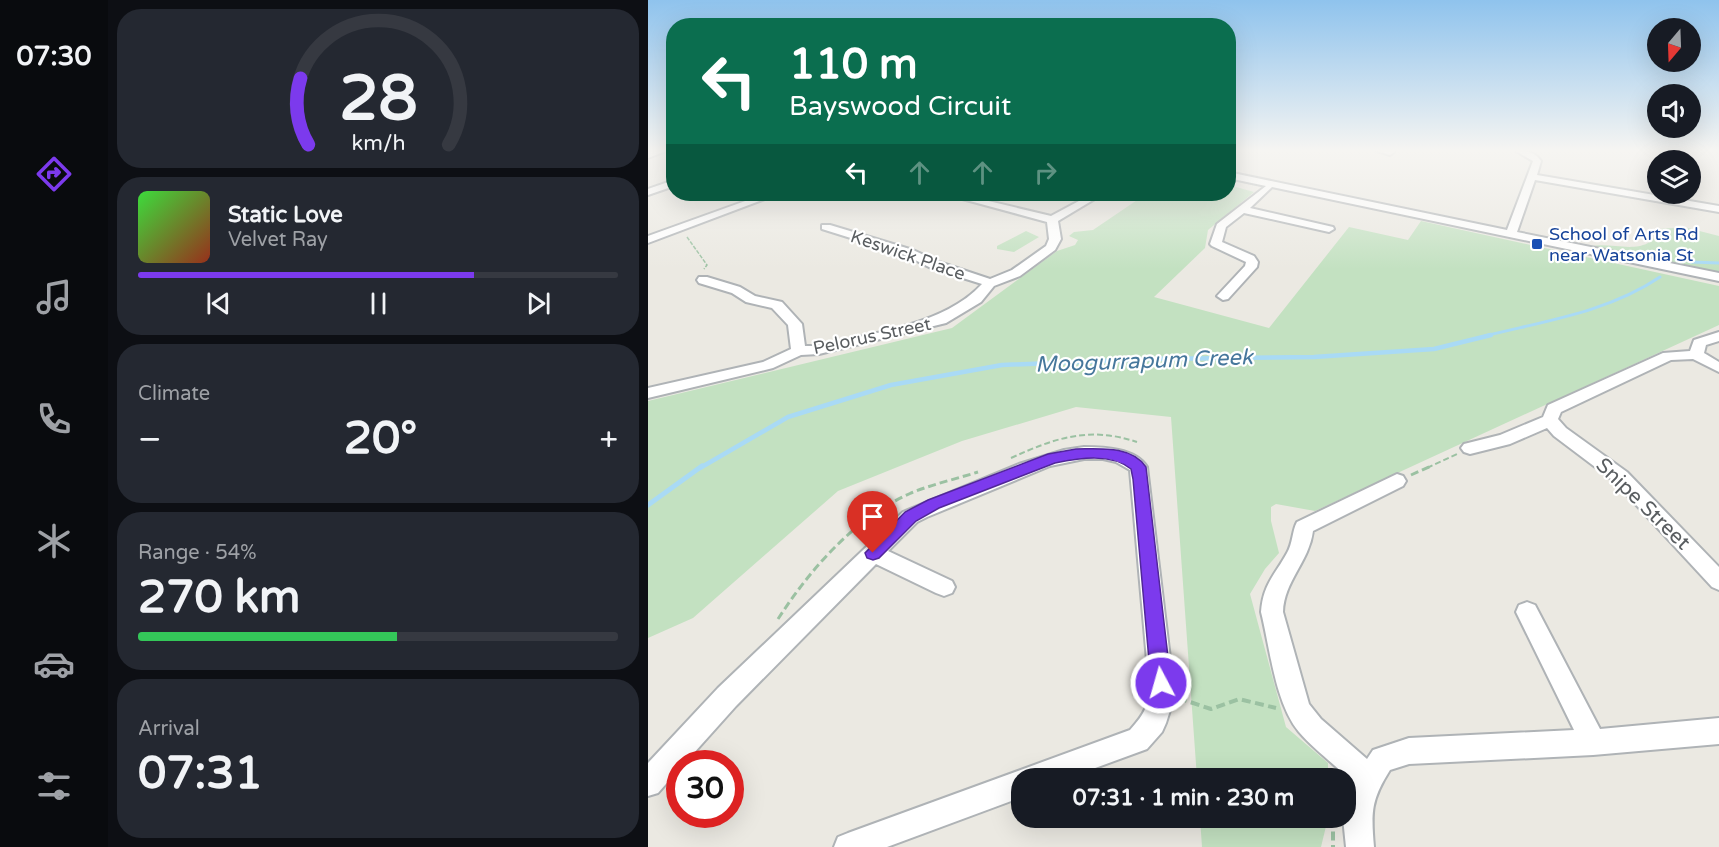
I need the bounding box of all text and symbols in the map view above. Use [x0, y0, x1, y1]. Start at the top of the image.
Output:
north arrow [1647, 18, 1701, 72]
map controls [1647, 18, 1701, 204]
text: 110 m [789, 39, 918, 90]
text: 07:30 [17, 40, 91, 73]
icon: left [690, 42, 768, 120]
text: 28 [339, 62, 417, 137]
button: sound [1647, 84, 1701, 138]
text: Bayswood Circuit [789, 90, 1011, 123]
text: km/h [351, 131, 405, 157]
button: layers [1647, 150, 1701, 204]
icon: directions [33, 153, 75, 195]
icon: left [840, 156, 873, 189]
icon: ahead [903, 156, 936, 189]
icon: ahead [966, 156, 999, 189]
icon: right [1029, 156, 1062, 189]
text: Static Love [228, 202, 343, 228]
place label: School of Arts Rd near Watsonia St [1549, 223, 1699, 266]
street label: Keswick Place [848, 225, 968, 285]
text: Velvet Ray [228, 228, 328, 252]
marker: School of Arts Rd near Watsonia St [1530, 237, 1544, 251]
icon: music [33, 276, 75, 318]
icon: previous [202, 287, 235, 320]
icon: pause [362, 287, 395, 320]
icon: next [522, 287, 555, 320]
street label: Pelorus Street [811, 313, 933, 359]
water label: Moogurrapum Creek [1035, 344, 1255, 378]
text: Climate [138, 382, 210, 406]
icon: phone [33, 398, 75, 440]
text: 20° [344, 412, 417, 466]
text: − [138, 420, 162, 459]
text: + [599, 420, 618, 459]
street label: Snipe Street [1591, 453, 1695, 555]
pin [847, 491, 898, 553]
icon: arrive [856, 500, 889, 533]
icon: climate [33, 520, 75, 562]
text: Range · 54% [138, 541, 257, 565]
text: 270 km [138, 571, 300, 625]
icon: car [33, 643, 75, 685]
position arrow [1129, 651, 1193, 715]
text: Arrival [138, 717, 200, 741]
text: 07:31 [138, 747, 263, 801]
speed limit sign: 30 [666, 750, 744, 828]
icon: filters [33, 765, 75, 807]
text: 07:31 · 1 min · 230 m [1073, 785, 1294, 811]

